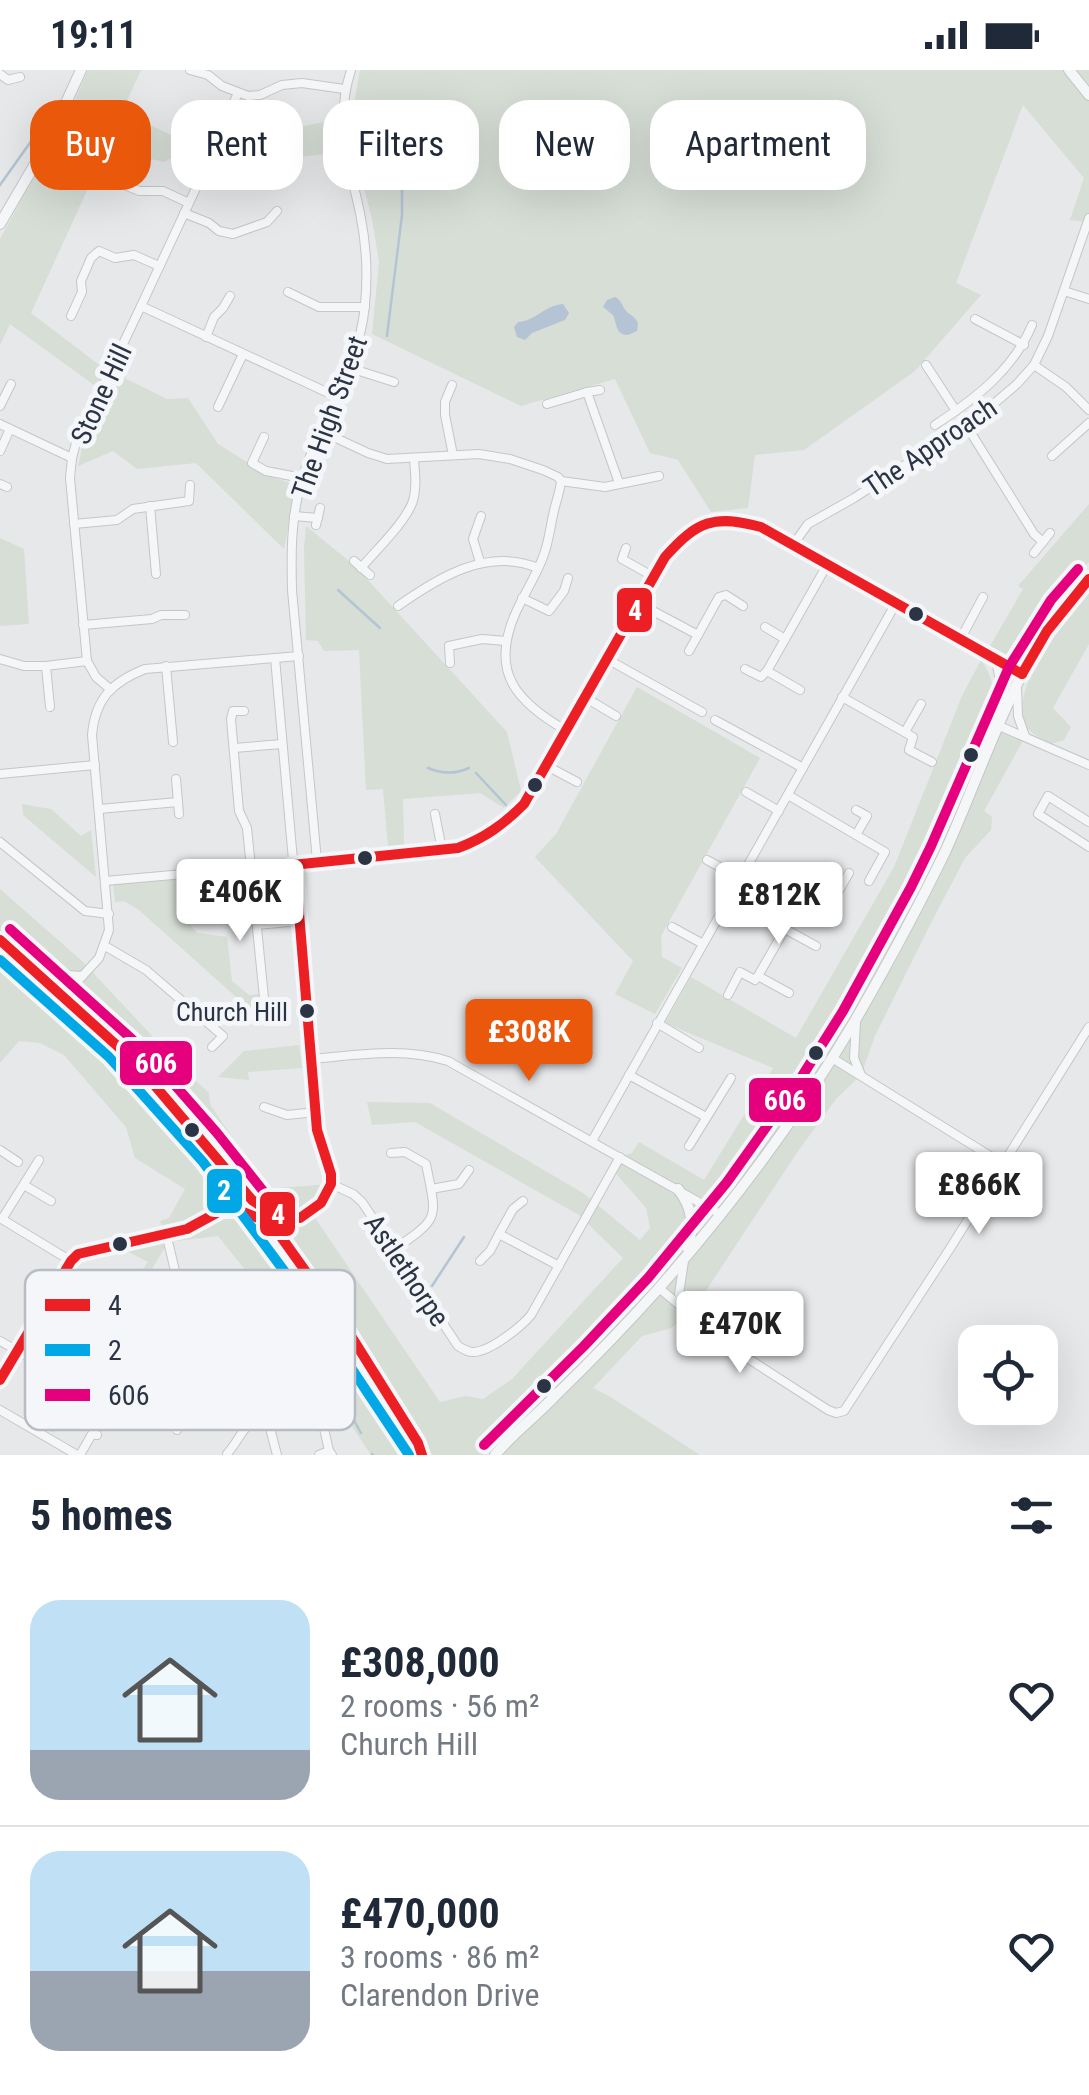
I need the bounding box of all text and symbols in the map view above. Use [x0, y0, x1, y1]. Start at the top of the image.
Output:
text: 19:11 [50, 13, 137, 57]
chip: Buy [30, 100, 151, 190]
chip: Rent [171, 100, 303, 190]
chip: Filters [323, 100, 479, 190]
chip: New [499, 100, 630, 190]
chip: Apartment [650, 100, 866, 190]
street label: The High Street [285, 331, 374, 503]
street label: Stone Hill [64, 339, 139, 449]
street label: The Approach [857, 391, 1003, 504]
line badge: 4 [615, 586, 654, 634]
text: 4 [628, 594, 642, 627]
unlabelled marker [906, 604, 926, 624]
unlabelled marker [961, 745, 981, 765]
unlabelled marker [525, 775, 545, 795]
unlabelled marker [355, 848, 375, 868]
pin: £406K [170, 859, 310, 944]
pin: £812K [709, 862, 849, 947]
text: £406K [199, 872, 281, 910]
text: £812K [738, 875, 820, 913]
place label: Church Hill [176, 997, 288, 1027]
pin: £308K [459, 999, 599, 1084]
marker: Church Hill [297, 1001, 317, 1021]
text: £308K [488, 1012, 570, 1050]
line badge: 606 [118, 1039, 194, 1087]
unlabelled marker [806, 1043, 826, 1063]
text: 606 [135, 1047, 177, 1080]
line badge: 606 [747, 1076, 823, 1124]
text: 606 [764, 1084, 806, 1117]
unlabelled marker [182, 1120, 202, 1140]
pin: £866K [909, 1152, 1049, 1237]
text: £866K [938, 1165, 1020, 1203]
line badge: 2 [205, 1167, 244, 1215]
text: 2 [217, 1174, 231, 1207]
line badge: 4 [258, 1190, 297, 1238]
text: 4 [271, 1198, 285, 1231]
street label: Astlethorpe [357, 1208, 456, 1333]
unlabelled marker [110, 1234, 130, 1254]
legend [25, 1270, 355, 1430]
text: 4 [108, 1289, 122, 1322]
pin: £470K [670, 1291, 810, 1376]
text: £470K [699, 1304, 781, 1342]
map controls [958, 1325, 1058, 1425]
button: locate [958, 1325, 1058, 1425]
text: 2 [108, 1334, 122, 1367]
unlabelled marker [534, 1376, 554, 1396]
text: 606 [108, 1379, 149, 1412]
icon: filters [1004, 1488, 1059, 1543]
text: 5 homes [30, 1491, 173, 1540]
text: £308,000 [340, 1638, 500, 1687]
icon: home [110, 1640, 230, 1760]
icon: heart [1004, 1673, 1059, 1728]
text: 2 rooms · 56 m² [340, 1687, 539, 1725]
text: Church Hill [340, 1725, 478, 1763]
text: £470,000 [340, 1889, 500, 1938]
icon: home [110, 1891, 230, 2011]
icon: heart [1004, 1924, 1059, 1979]
text: 3 rooms · 86 m² [340, 1938, 539, 1976]
text: Clarendon Drive [340, 1976, 539, 2014]

